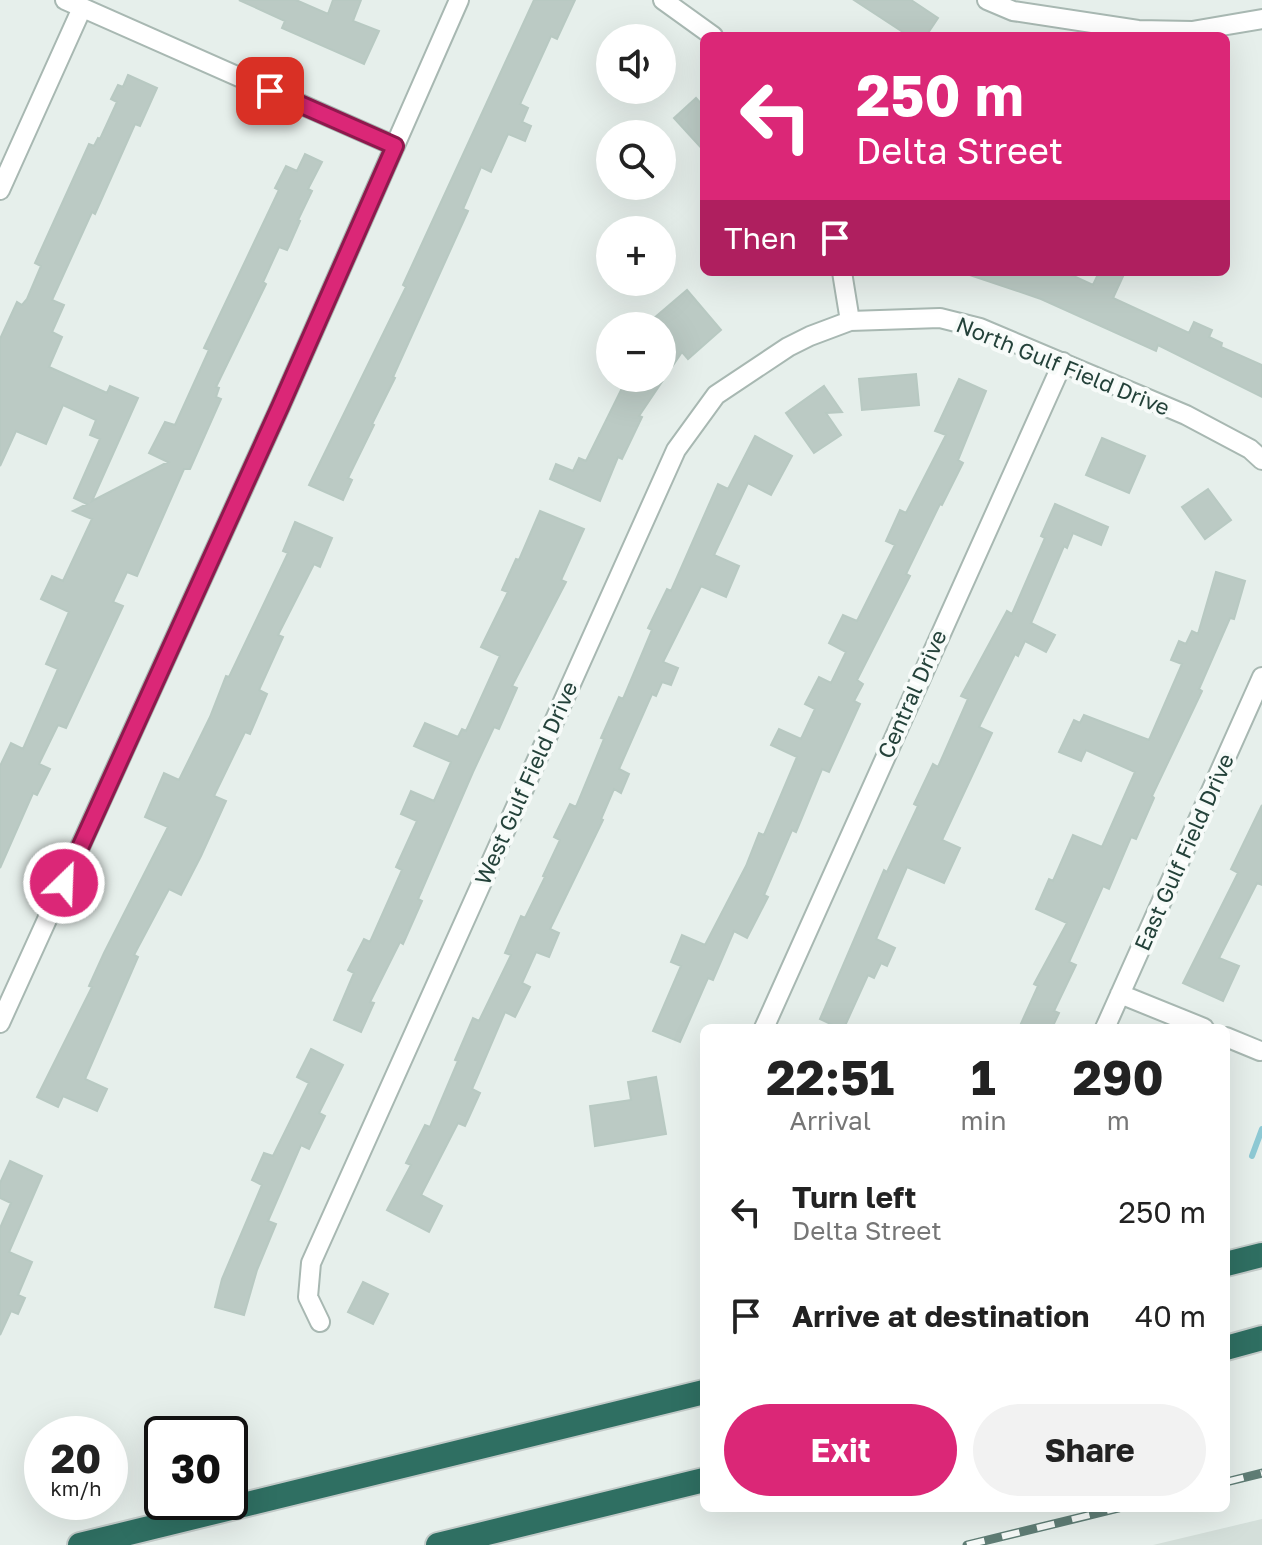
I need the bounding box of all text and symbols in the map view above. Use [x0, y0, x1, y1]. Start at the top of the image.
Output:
map controls [596, 24, 676, 392]
button: sound [596, 24, 676, 104]
pin [236, 57, 304, 125]
text: 250 m [856, 61, 1024, 128]
icon: left [724, 64, 828, 168]
icon: arrive [248, 69, 292, 113]
button: search [596, 120, 676, 200]
text: Delta Street [856, 129, 1063, 172]
button: + [596, 216, 676, 296]
icon: arrive [813, 216, 857, 260]
text: Then [724, 220, 797, 256]
street label: North Gulf Field Drive [953, 310, 1174, 421]
button: − [596, 312, 676, 392]
street label: Central Drive [871, 625, 952, 762]
street label: West Gulf Field Drive [468, 677, 583, 889]
street label: East Gulf Field Drive [1128, 749, 1239, 954]
position arrow [22, 841, 106, 925]
text: 22:51 [766, 1048, 894, 1106]
text: 1 [971, 1048, 996, 1106]
text: 290 [1073, 1048, 1164, 1106]
text: Arrival [790, 1105, 871, 1136]
text: min [960, 1105, 1006, 1136]
text: m [1107, 1105, 1130, 1136]
text: Turn left [792, 1179, 917, 1215]
icon: left [724, 1190, 768, 1234]
text: 250 m [1119, 1194, 1206, 1230]
text: Delta Street [792, 1215, 942, 1246]
icon: arrive [724, 1294, 768, 1338]
text: Arrive at destination [792, 1298, 1089, 1334]
text: 40 m [1135, 1298, 1206, 1334]
button: Exit [724, 1404, 957, 1496]
button: Share [973, 1404, 1206, 1496]
speed limit sign: 30 [144, 1416, 248, 1520]
text: 20 [51, 1434, 101, 1482]
text: km/h [51, 1476, 101, 1500]

